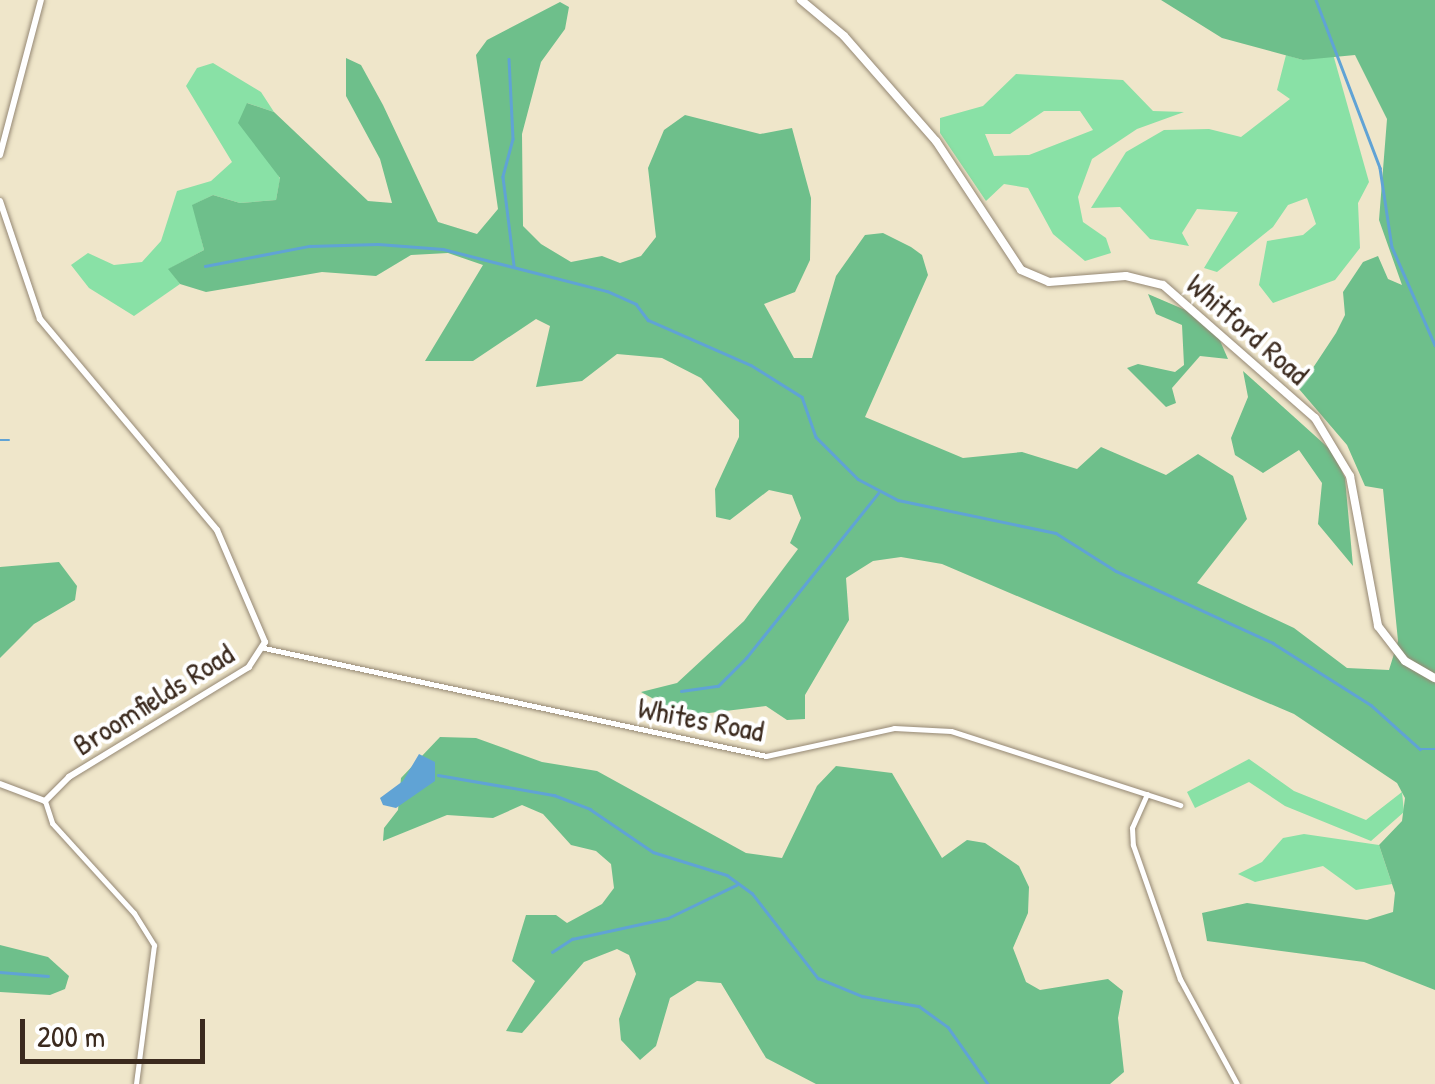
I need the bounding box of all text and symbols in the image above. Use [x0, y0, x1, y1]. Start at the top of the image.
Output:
street label: Whitford Road [1179, 266, 1317, 392]
street label: Broomfields Road [66, 635, 240, 763]
street label: Whites Road [635, 689, 767, 749]
scale bar [25, 999, 210, 1061]
text: 200 m [37, 1016, 105, 1056]

